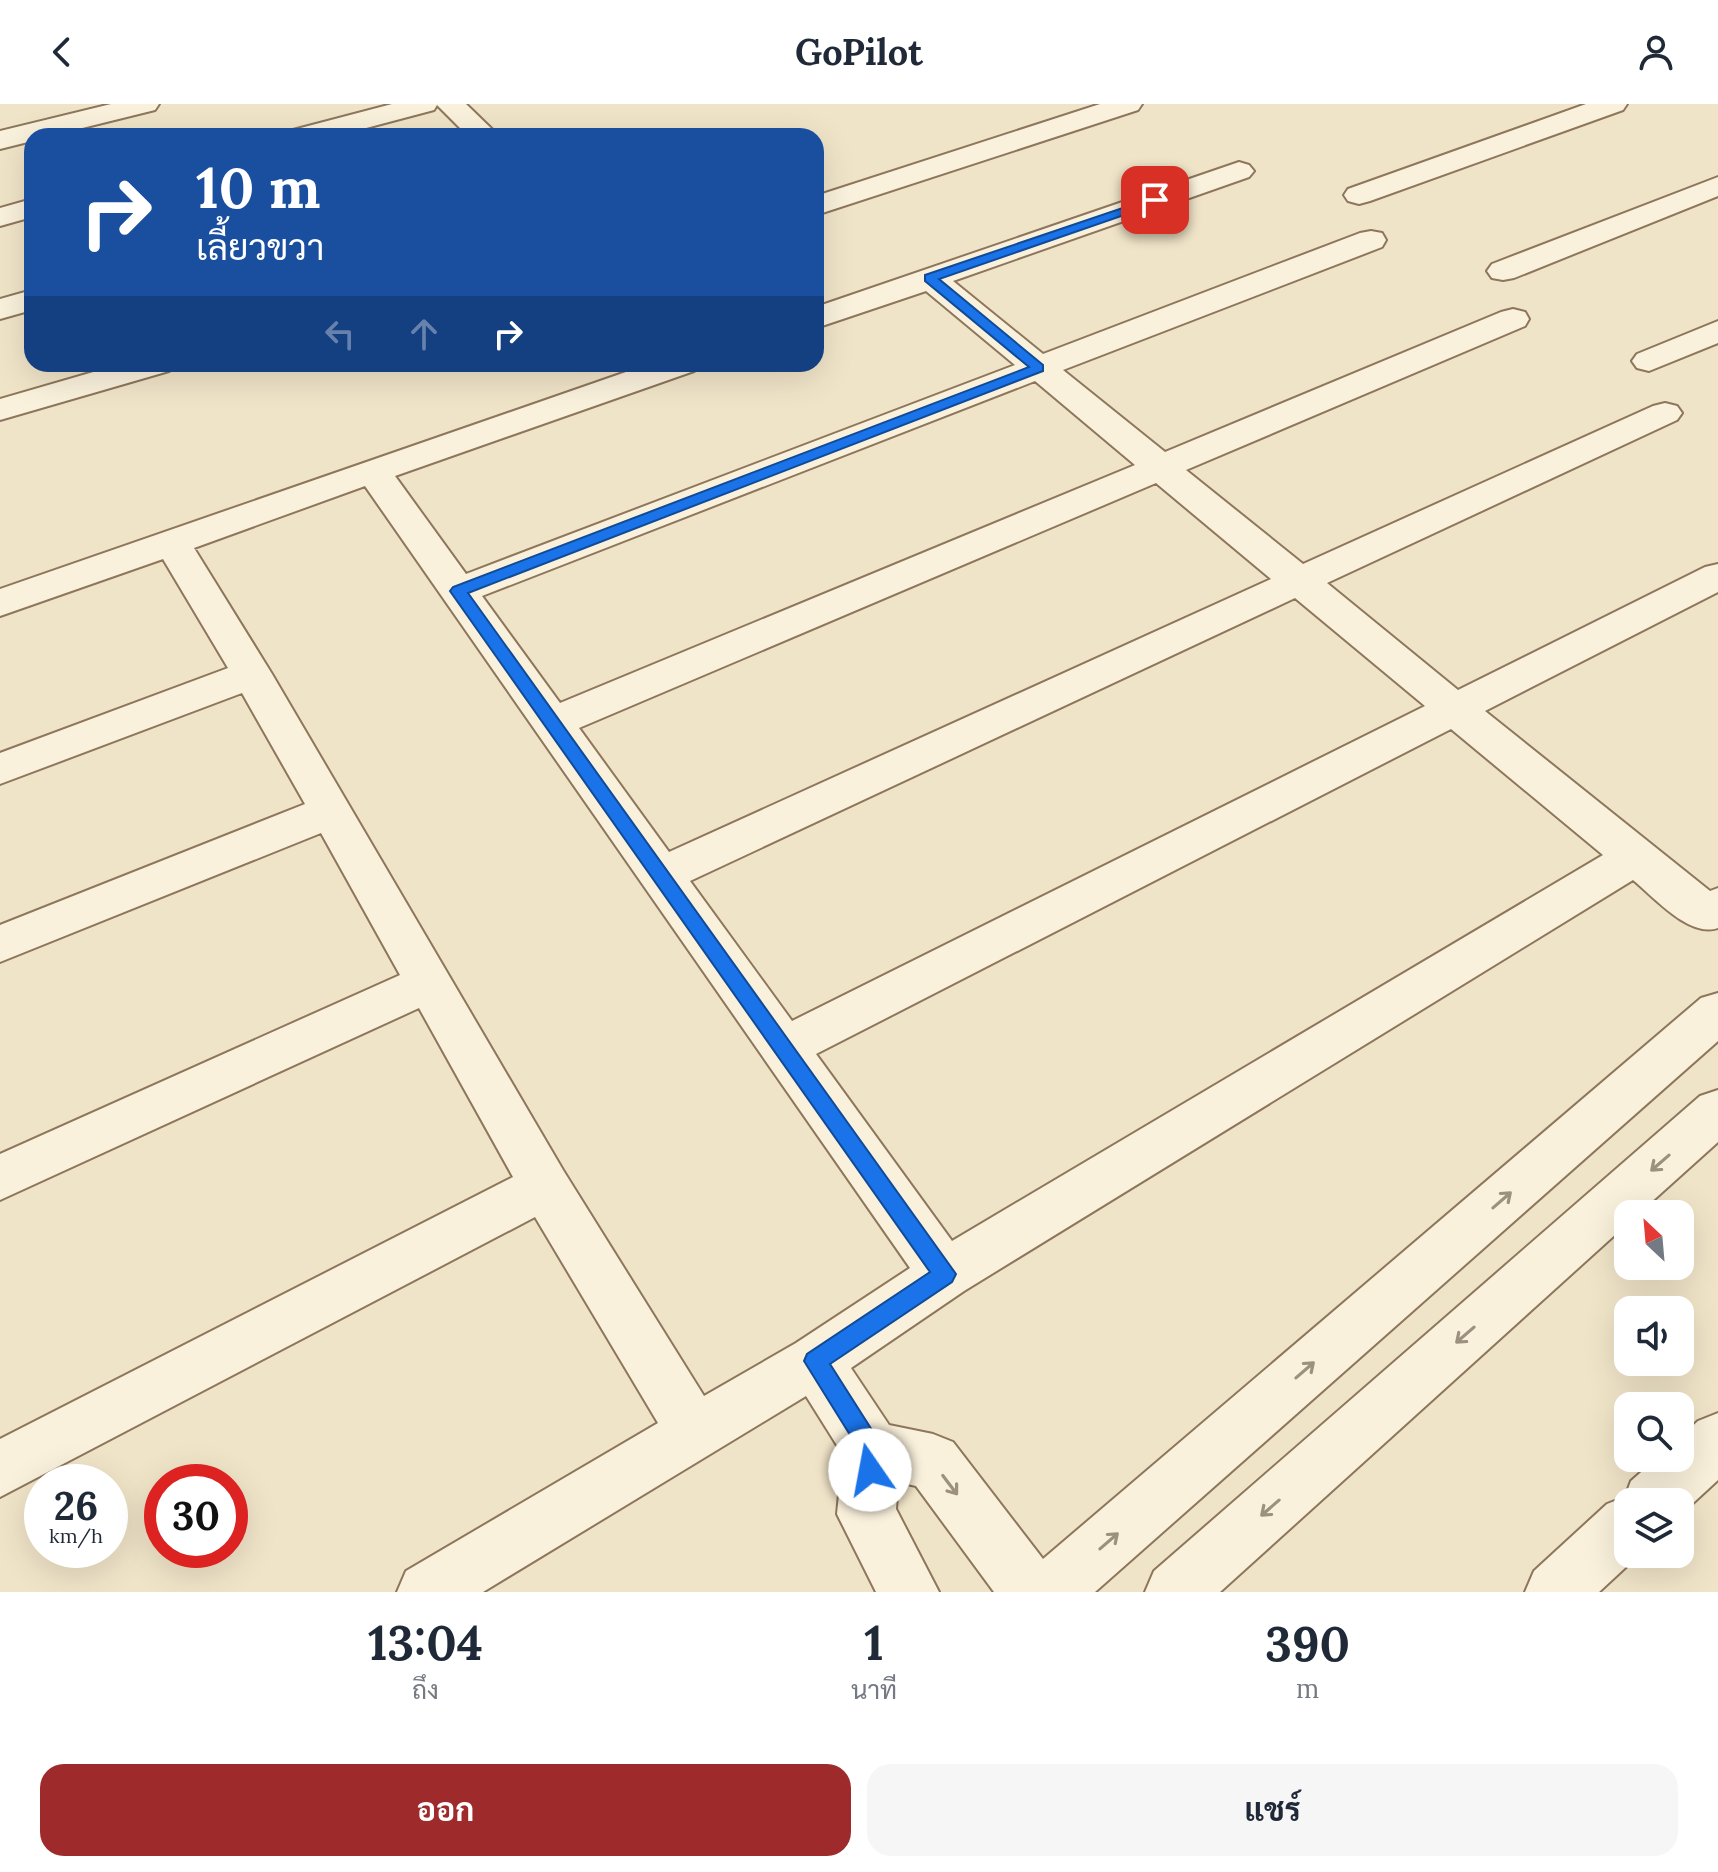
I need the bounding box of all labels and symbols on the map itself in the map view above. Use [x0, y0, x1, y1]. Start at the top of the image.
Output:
pin [1121, 166, 1189, 234]
one-way arrow [1650, 1154, 1670, 1172]
one-way arrow [1491, 1191, 1511, 1209]
north arrow [1614, 1200, 1694, 1280]
one-way arrow [1455, 1326, 1475, 1344]
one-way arrow [1295, 1362, 1315, 1380]
position arrow [828, 1428, 912, 1512]
speed limit sign: 30 [144, 1464, 248, 1568]
one-way arrow [942, 1474, 959, 1495]
one-way arrow [1260, 1498, 1280, 1516]
one-way arrow [1099, 1532, 1119, 1550]

